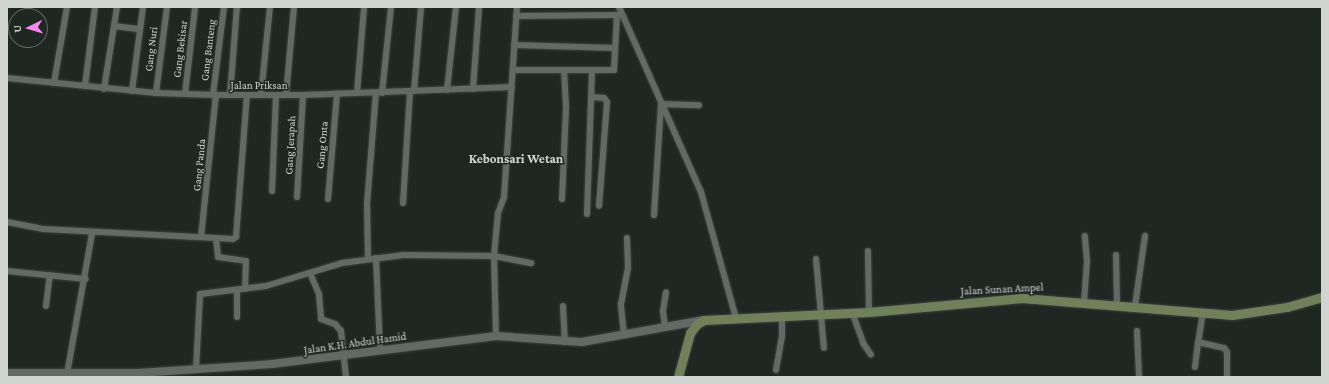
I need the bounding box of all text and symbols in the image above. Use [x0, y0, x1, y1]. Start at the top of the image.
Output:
north arrow [8, 8, 48, 48]
street label: Gang Banteng [198, 18, 218, 82]
street label: Gang Bekisar [170, 20, 190, 78]
text: U [11, 25, 23, 33]
street label: Gang Nuri [142, 26, 160, 72]
street label: Jalan Priksan [230, 78, 288, 92]
street label: Gang Jerapah [282, 115, 298, 175]
street label: Gang Onta [313, 121, 331, 169]
street label: Gang Panda [190, 138, 208, 192]
district label: Kebonsari Wetan [469, 151, 563, 167]
street label: Jalan Sunan Ampel [960, 280, 1044, 298]
street label: Jalan K.H. Abdul Hamid [303, 329, 407, 357]

